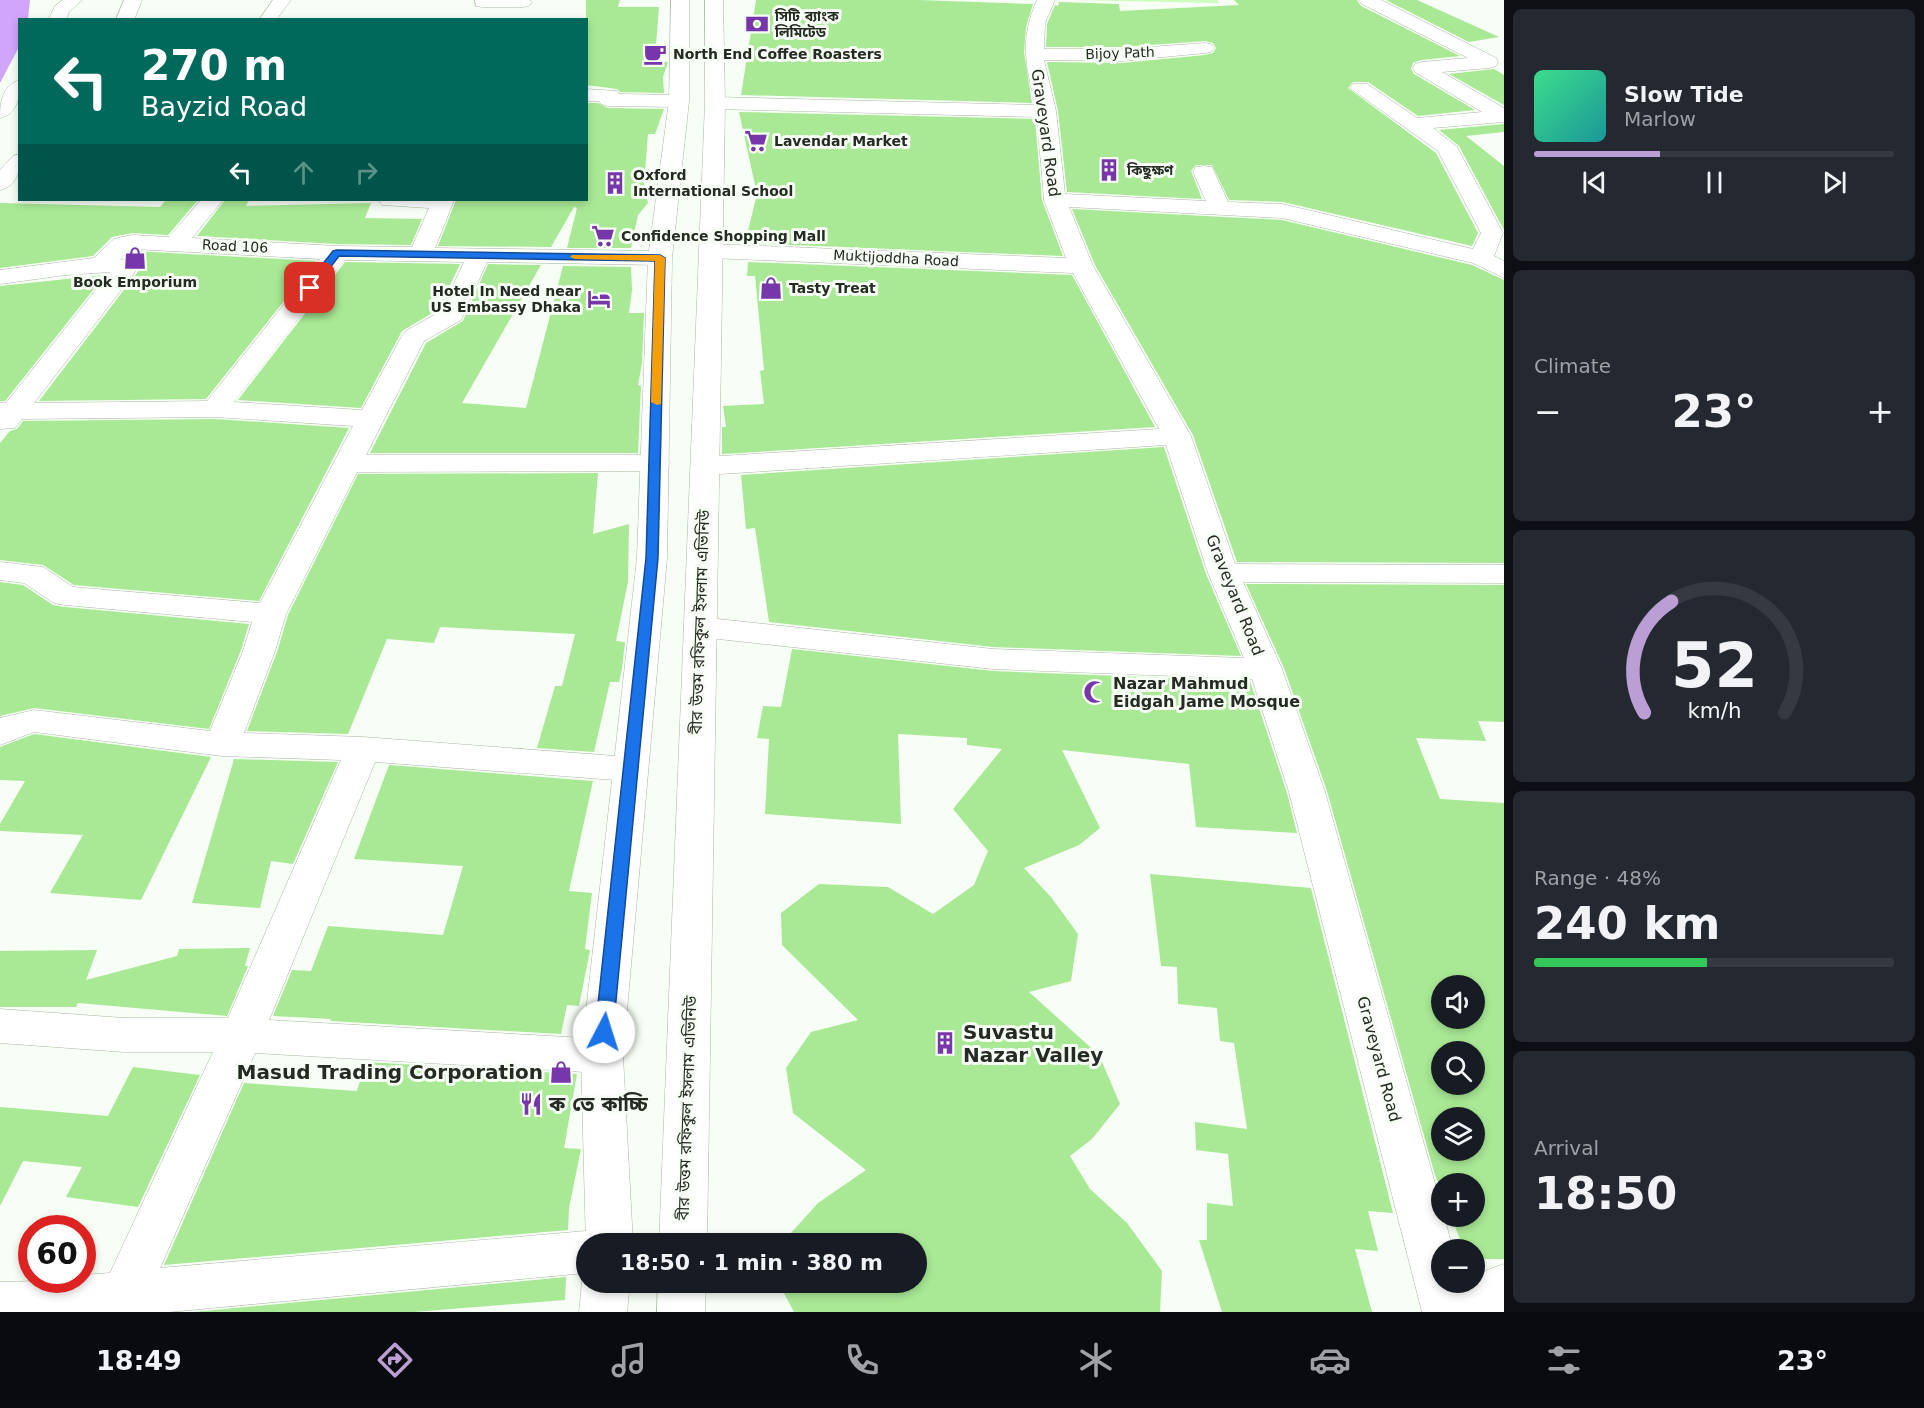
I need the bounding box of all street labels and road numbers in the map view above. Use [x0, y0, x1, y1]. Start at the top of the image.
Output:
street label: Bijoy Path [1085, 44, 1155, 62]
street label: Graveyard Road [1028, 68, 1064, 198]
street label: Road 106 [201, 236, 269, 256]
street label: Muktijoddha Road [833, 247, 959, 269]
street label: বীর উত্তম রফিকুল ইসলাম এভিনিউ [687, 509, 713, 736]
street label: Graveyard Road [1202, 532, 1268, 658]
street label: Graveyard Road [1353, 994, 1405, 1124]
street label: বীর উত্তম রফিকুল ইসলাম এভিনিউ [674, 995, 700, 1222]

